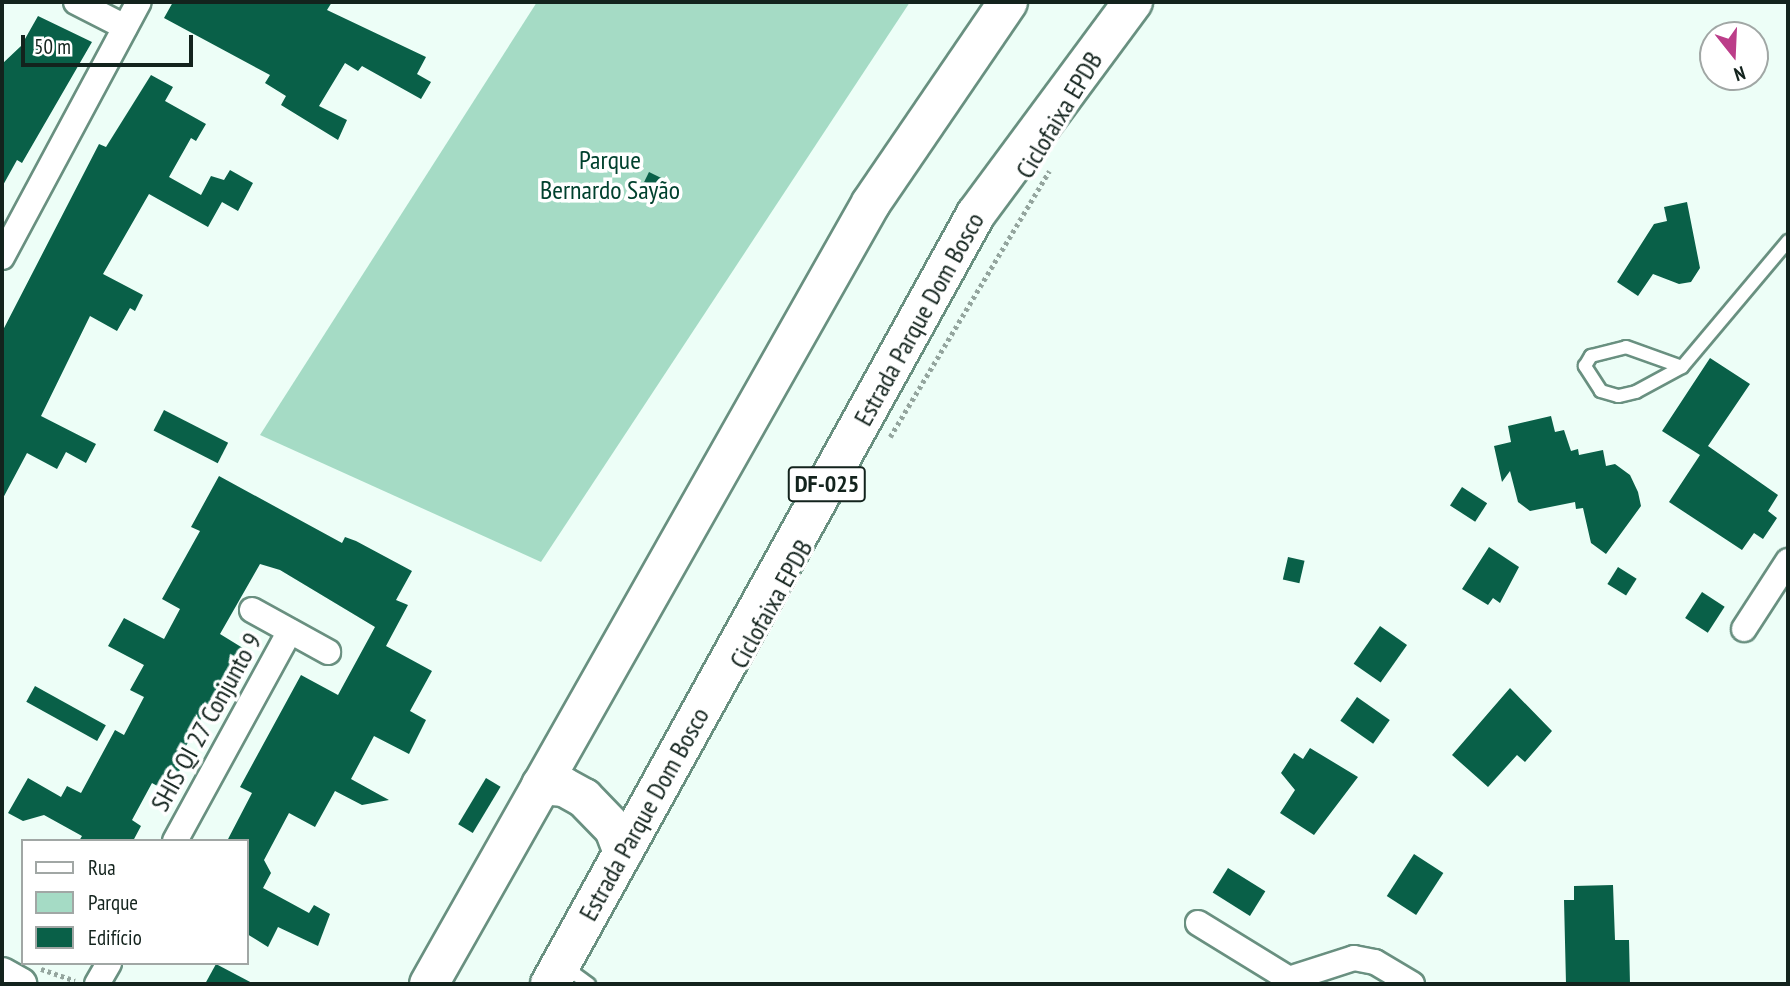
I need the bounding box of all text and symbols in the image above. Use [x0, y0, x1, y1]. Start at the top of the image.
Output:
scale bar [24, 21, 196, 65]
north arrow [1699, 21, 1769, 91]
text: 50 m [34, 33, 71, 60]
street label: Ciclofaixa EPDB [1009, 46, 1109, 184]
text: N [1731, 61, 1748, 87]
park label: Parque Bernardo Sayão [540, 144, 680, 206]
street label: Estrada Parque Dom Bosco [847, 207, 991, 431]
road number: DF-025 [787, 463, 867, 504]
street label: Ciclofaixa EPDB [723, 534, 819, 674]
street label: SHIS QI 27 Conjunto 9 [144, 627, 268, 817]
street label: Estrada Parque Dom Bosco [572, 702, 716, 926]
legend [21, 839, 248, 965]
text: Rua [88, 854, 116, 881]
text: Parque [88, 889, 138, 916]
text: Edifício [88, 924, 142, 951]

